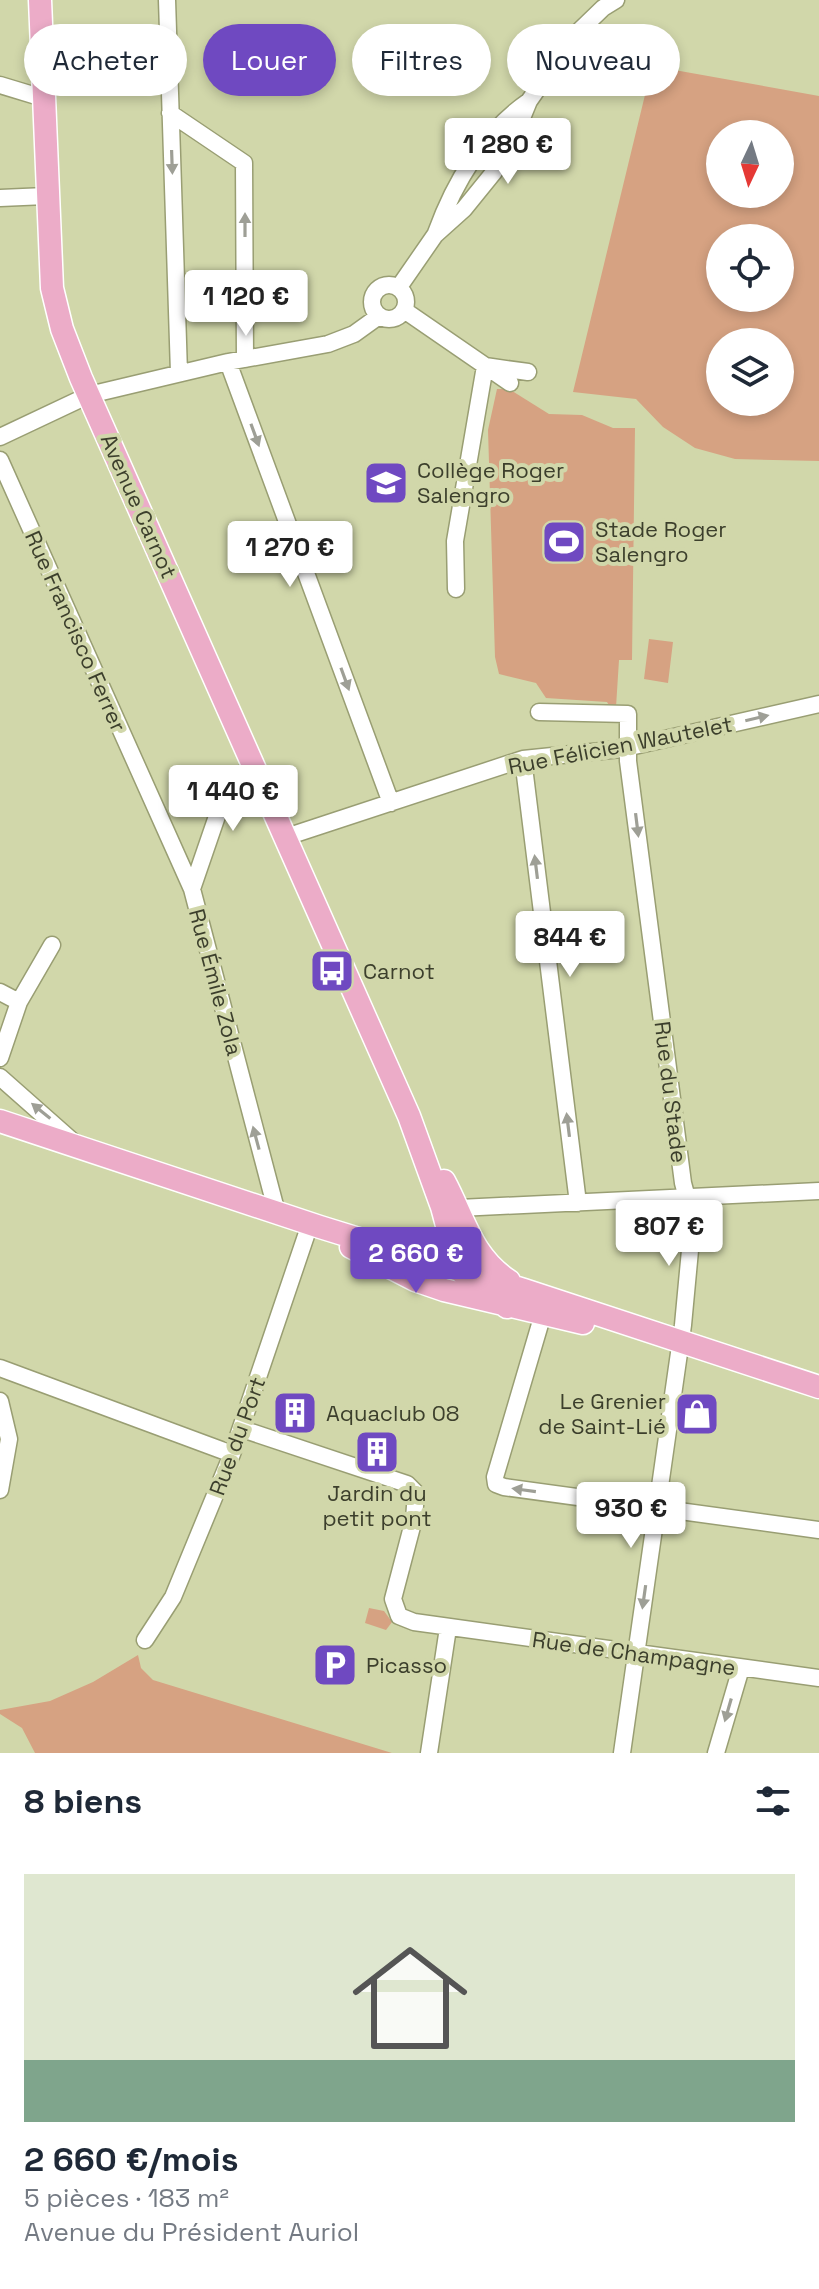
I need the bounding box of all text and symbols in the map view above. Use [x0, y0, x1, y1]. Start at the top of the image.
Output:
chip: Acheter [24, 24, 187, 96]
chip: Louer [203, 24, 336, 96]
chip: Filtres [352, 24, 491, 96]
chip: Nouveau [507, 24, 680, 96]
pin: 1 280 € [434, 118, 582, 186]
north arrow [706, 120, 794, 208]
map controls [706, 120, 794, 416]
text: 1 280 € [463, 127, 553, 161]
one-way arrow [166, 150, 178, 175]
one-way arrow [239, 212, 251, 237]
button: locate [706, 224, 794, 312]
pin: 1 120 € [172, 270, 320, 338]
text: 1 120 € [203, 279, 289, 313]
button: layers [706, 328, 794, 416]
one-way arrow [249, 423, 261, 447]
street label: Avenue Carnot [95, 429, 183, 583]
place label: Collège Roger Salengro [417, 456, 564, 509]
school or university icon: Collège Roger Salengro [362, 459, 410, 507]
place label: Stade Roger Salengro [595, 515, 727, 568]
sports icon: Stade Roger Salengro [540, 518, 588, 566]
pin: 1 270 € [216, 521, 364, 589]
street label: Rue Francisco Ferrer [19, 526, 133, 736]
text: 1 270 € [246, 530, 334, 564]
one-way arrow [339, 667, 352, 691]
street label: Rue Félicien Wautelet [505, 710, 735, 780]
one-way arrow [745, 711, 770, 724]
pin: 1 440 € [159, 765, 307, 833]
text: 1 440 € [187, 774, 279, 808]
one-way arrow [630, 813, 643, 838]
one-way arrow [530, 854, 543, 879]
street label: Rue Émile Zola [183, 906, 249, 1059]
pin: 844 € [514, 911, 626, 979]
text: 844 € [534, 920, 606, 954]
bus stop icon: Carnot [308, 947, 356, 995]
place label: Carnot [363, 957, 435, 985]
street label: Rue du Stade [648, 1020, 694, 1164]
one-way arrow [30, 1103, 51, 1120]
one-way arrow [562, 1112, 575, 1137]
one-way arrow [250, 1125, 262, 1150]
pin: 807 € [613, 1200, 725, 1268]
text: 807 € [634, 1209, 704, 1243]
pin: 2 660 € [342, 1227, 490, 1295]
text: 2 660 € [368, 1236, 464, 1270]
street label: Rue du Port [203, 1373, 271, 1499]
place label: Le Grenier de Saint-Lié [538, 1387, 666, 1440]
building icon: Aquaclub 08 [271, 1389, 319, 1437]
shop icon: Le Grenier de Saint-Lié [673, 1390, 721, 1438]
place label: Aquaclub 08 [326, 1399, 459, 1427]
building icon: Jardin du petit pont [353, 1428, 401, 1476]
place label: Jardin du petit pont [322, 1479, 432, 1532]
pin: 930 € [575, 1482, 687, 1550]
one-way arrow [511, 1483, 536, 1496]
text: 930 € [595, 1491, 667, 1525]
one-way arrow [637, 1585, 650, 1610]
street label: Rue de Champagne [530, 1625, 738, 1681]
parking icon: Picasso [311, 1641, 359, 1689]
place label: Picasso [366, 1651, 447, 1679]
one-way arrow [721, 1699, 734, 1723]
icon: filters [751, 1779, 795, 1823]
text: 8 biens [24, 1780, 142, 1823]
icon: home [338, 1926, 482, 2070]
text: 2 660 €/mois [24, 2138, 238, 2181]
text: 5 pièces · 183 m² [24, 2181, 229, 2215]
text: Avenue du Président Auriol [24, 2215, 359, 2249]

